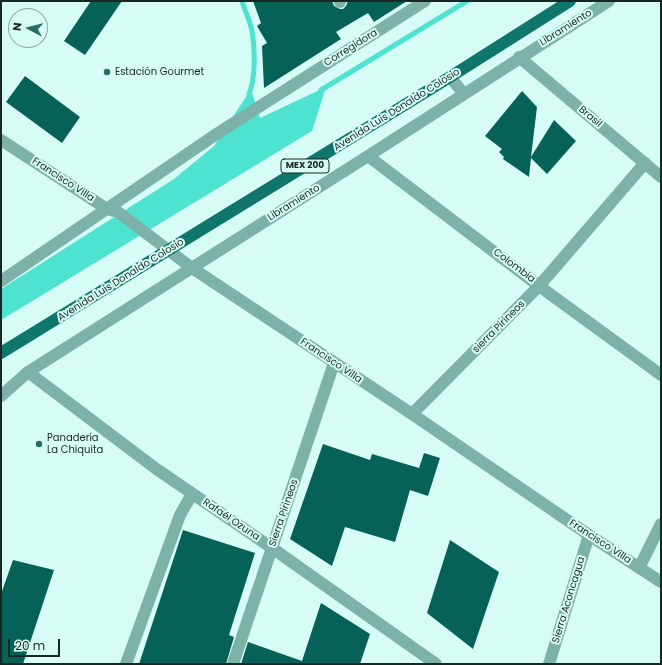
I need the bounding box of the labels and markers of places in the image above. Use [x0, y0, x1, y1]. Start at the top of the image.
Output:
place label: Estación Gourmet [115, 66, 204, 78]
marker: Estación Gourmet [102, 67, 112, 77]
place label: Panadería La Chiquita [47, 432, 103, 456]
marker: Panadería La Chiquita [34, 439, 44, 449]

